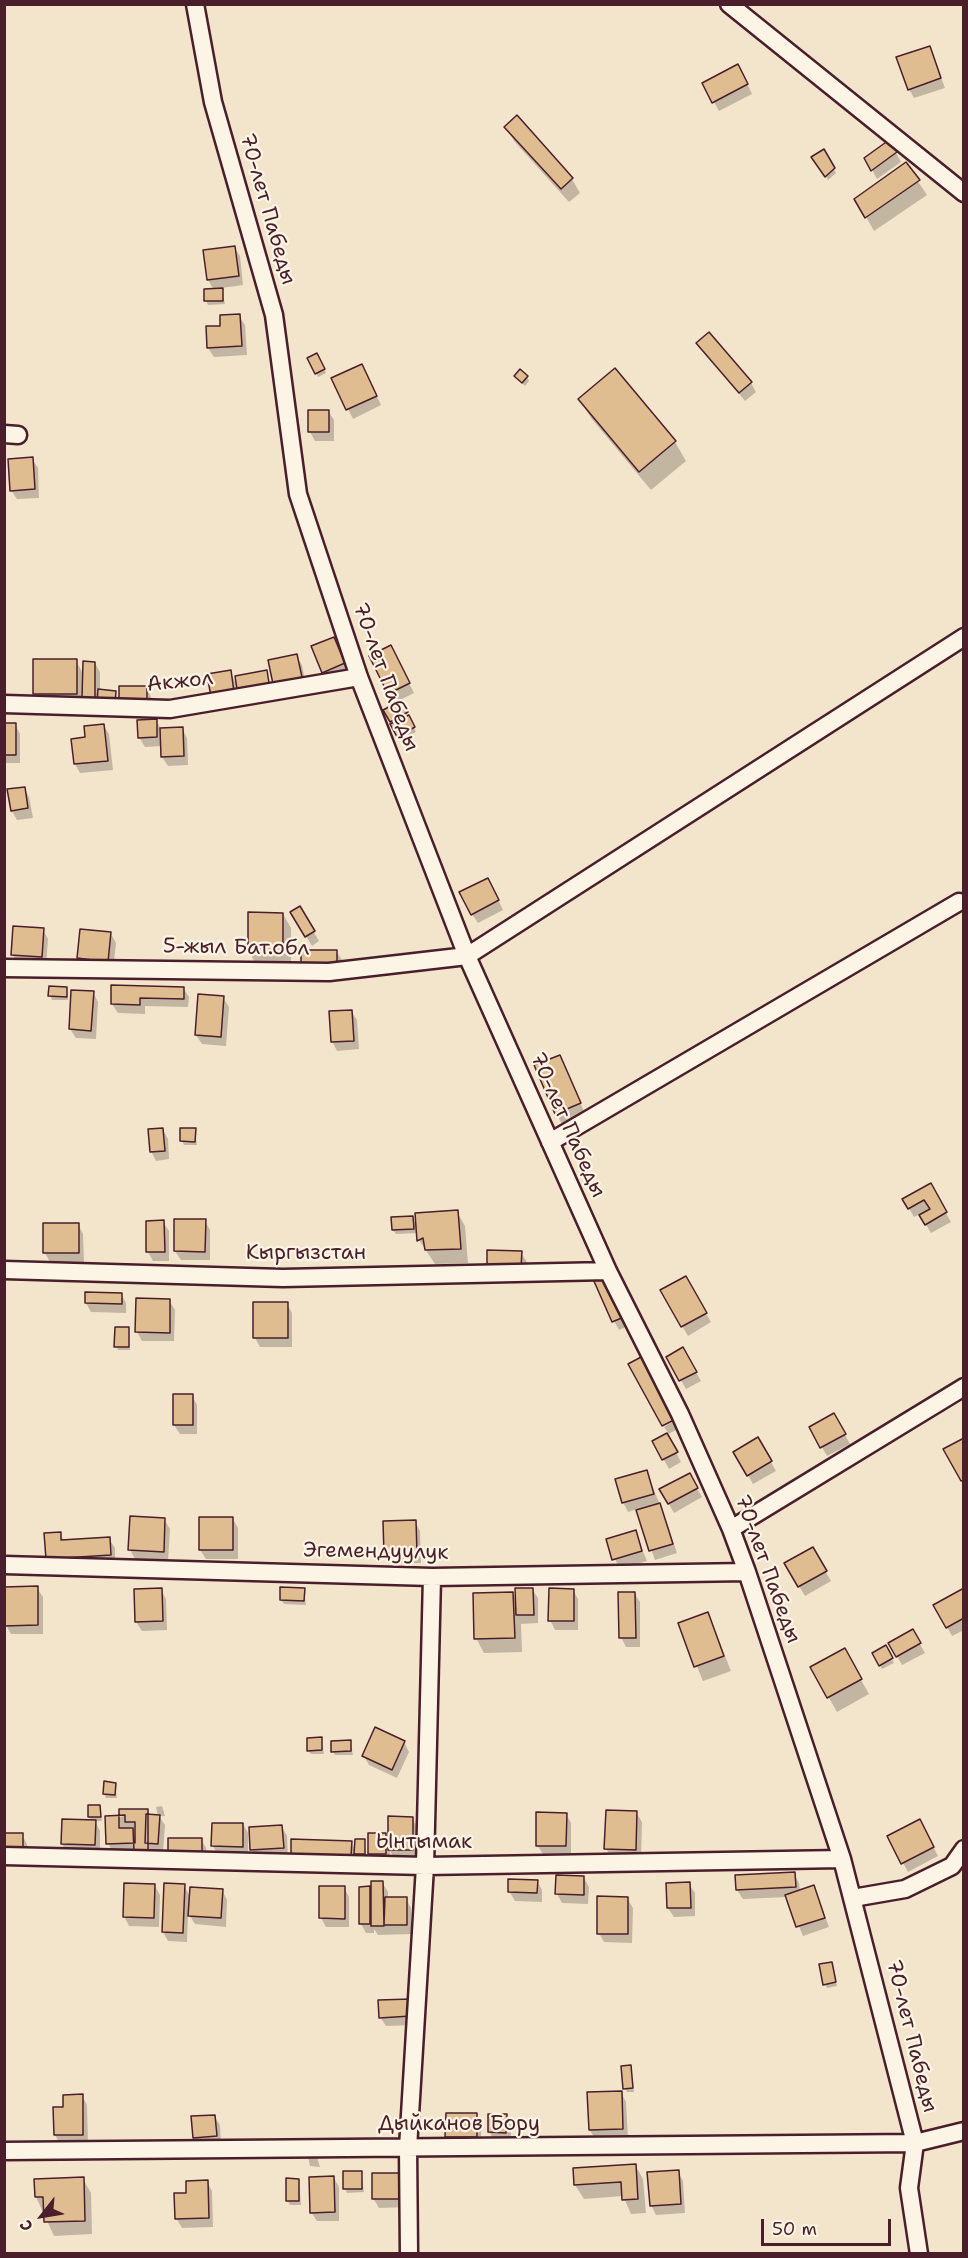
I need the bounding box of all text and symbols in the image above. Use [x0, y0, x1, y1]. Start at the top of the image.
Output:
street label: 70-лет Пабеды [233, 130, 301, 288]
street label: 70-лет Пабеды [346, 599, 424, 755]
street label: Акжол [146, 666, 214, 698]
street label: 5-жыл Бат.обл [163, 934, 309, 962]
street label: 70-лет Пабеды [524, 1048, 610, 1202]
street label: Кыргызстан [246, 1241, 366, 1267]
street label: 70-лет Пабеды [728, 1491, 806, 1647]
street label: Эгемендуулук [303, 1538, 449, 1566]
street label: Ынтымак [376, 1830, 472, 1856]
street label: 70-лет Пабеды [880, 1957, 942, 2115]
street label: Дыйканов Бору [378, 2112, 540, 2138]
north arrow [12, 2186, 72, 2246]
scale bar [764, 2207, 894, 2245]
text: С [15, 2216, 38, 2235]
text: 50 m [772, 2217, 817, 2241]

